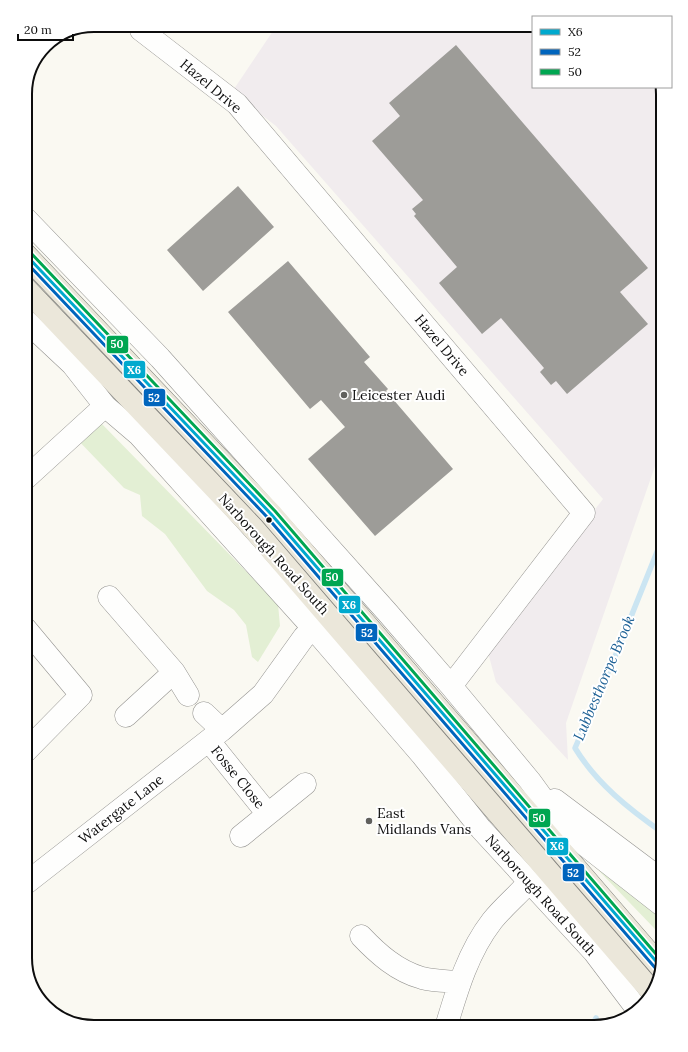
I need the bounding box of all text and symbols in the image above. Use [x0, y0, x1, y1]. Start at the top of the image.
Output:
scale bar [18, 16, 73, 42]
legend [532, 16, 672, 88]
text: 20 m [24, 22, 52, 37]
text: X6 [568, 24, 583, 39]
text: 52 [568, 44, 581, 59]
street label: Hazel Drive [176, 55, 246, 117]
text: 50 [568, 64, 582, 79]
street label: Hazel Drive [411, 310, 473, 380]
line badge: 50 [106, 335, 129, 354]
text: 50 [111, 337, 123, 351]
line badge: X6 [123, 360, 146, 379]
text: X6 [127, 363, 141, 377]
place label: Leicester Audi [352, 386, 445, 404]
line badge: 52 [143, 388, 166, 407]
marker: Leicester Audi [339, 390, 349, 400]
text: 52 [148, 391, 160, 405]
street label: Narborough Road South [215, 490, 333, 618]
unlabelled marker [264, 515, 274, 525]
line badge: 50 [321, 568, 344, 587]
text: 50 [326, 570, 338, 584]
line badge: X6 [338, 595, 361, 614]
text: X6 [342, 598, 356, 612]
water label: Lubbesthorpe Brook [569, 612, 639, 743]
line badge: 52 [355, 623, 378, 642]
text: 52 [361, 626, 373, 640]
street label: Fosse Close [207, 742, 269, 812]
street label: Watergate Lane [75, 770, 167, 848]
place label: East Midlands Vans [377, 804, 471, 838]
line badge: 50 [528, 808, 551, 828]
text: 50 [533, 811, 545, 825]
marker: East Midlands Vans [364, 816, 374, 826]
street label: Narborough Road South [482, 831, 600, 959]
line badge: X6 [546, 837, 569, 856]
text: X6 [550, 839, 564, 853]
line badge: 52 [562, 863, 585, 882]
text: 52 [567, 866, 579, 880]

